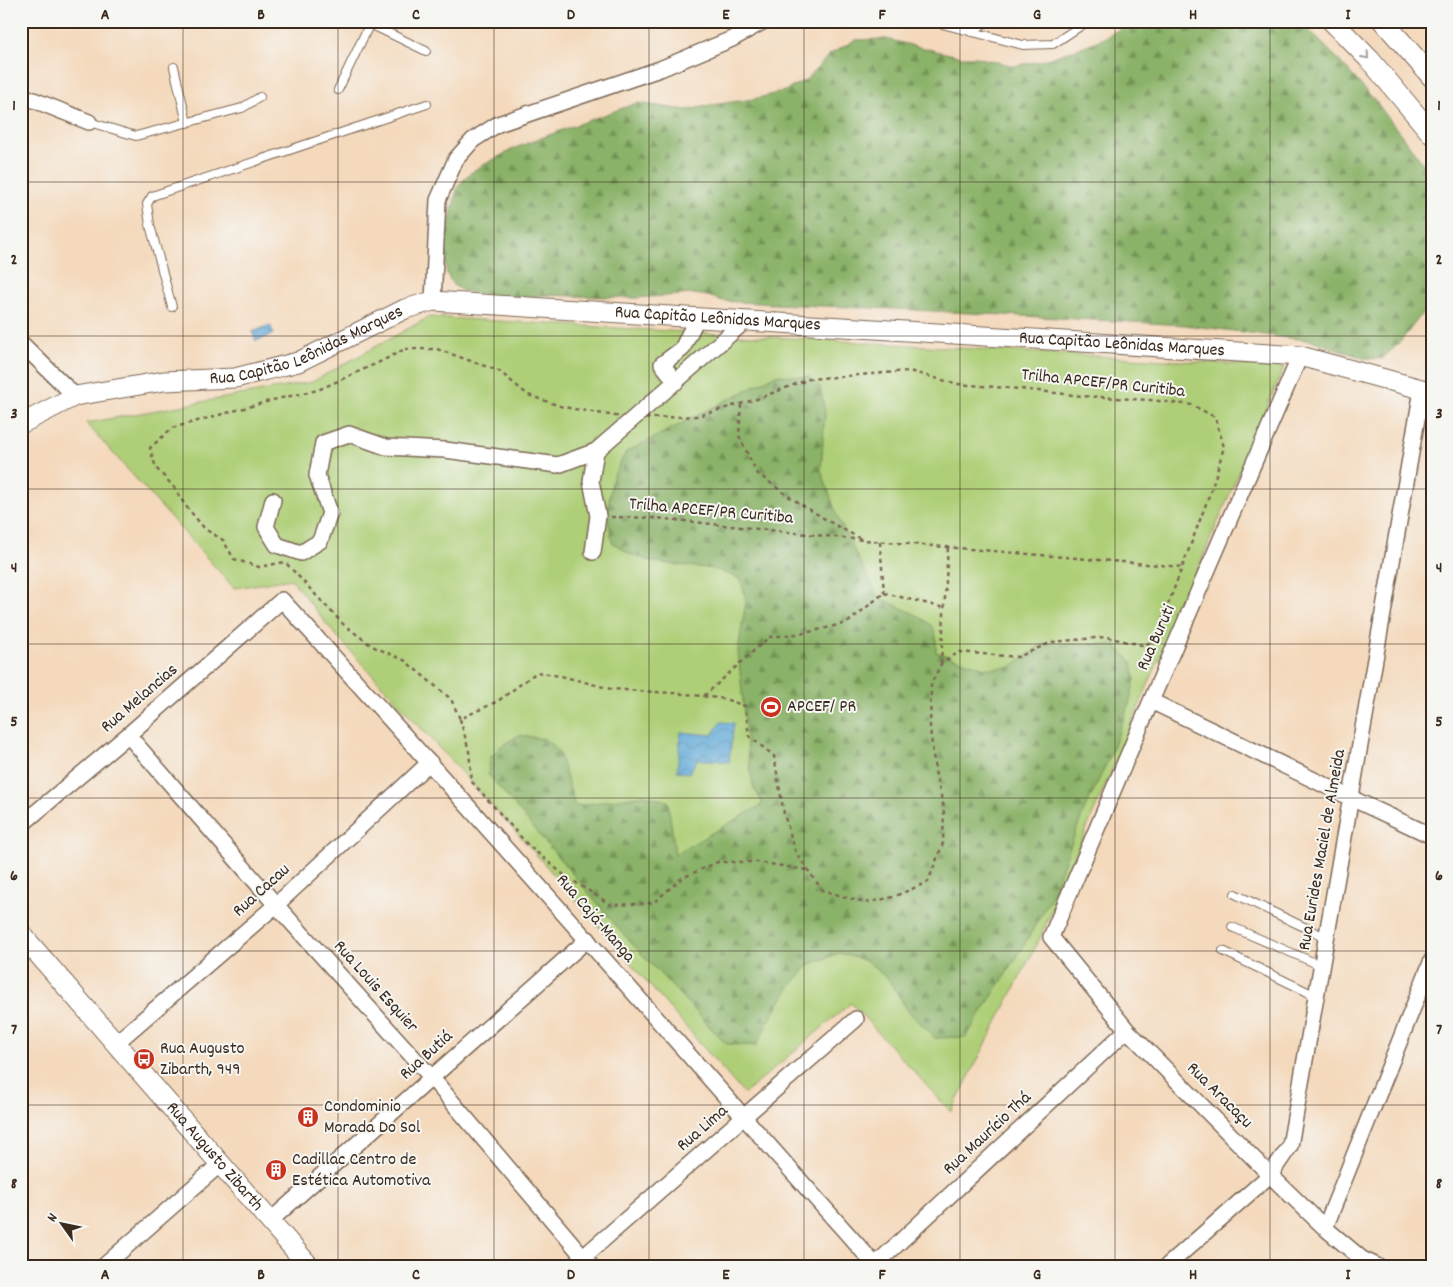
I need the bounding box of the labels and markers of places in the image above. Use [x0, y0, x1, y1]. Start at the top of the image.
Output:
sports icon: APCEF/ PR [759, 695, 783, 719]
place label: APCEF/ PR [787, 695, 856, 720]
place label: Rua Augusto Zibarth, 949 [160, 1037, 245, 1083]
bus stop icon: Rua Augusto Zibarth, 949 [132, 1047, 156, 1071]
place label: Condominio Morada Do Sol [324, 1095, 421, 1141]
building icon: Condominio Morada Do Sol [296, 1105, 320, 1129]
place label: Cadillac Centro de Estética Automotiva [292, 1148, 431, 1194]
building icon: Cadillac Centro de Estética Automotiva [264, 1158, 288, 1182]

